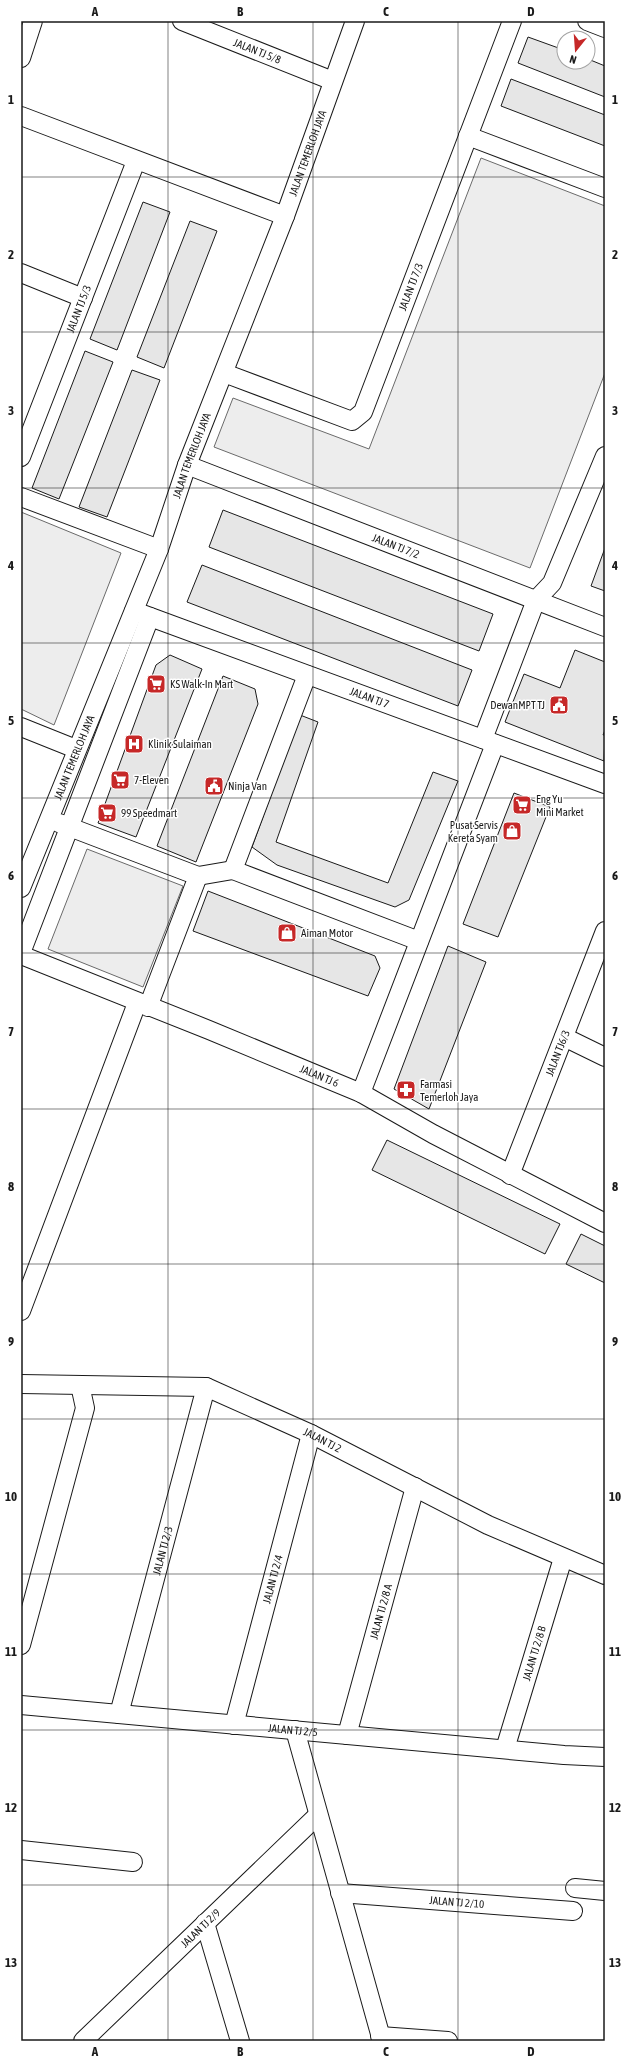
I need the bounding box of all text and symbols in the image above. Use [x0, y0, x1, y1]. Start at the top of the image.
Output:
text: A [91, 4, 99, 19]
text: B [237, 4, 244, 19]
text: C [383, 4, 389, 19]
text: D [527, 4, 535, 19]
north arrow [556, 30, 596, 70]
street label: JALAN TJ 5/8 [232, 36, 283, 66]
text: N [568, 53, 578, 66]
text: 1 [8, 92, 14, 107]
text: 1 [612, 92, 618, 107]
street label: JALAN TEMERLOH JAYA [287, 108, 329, 198]
text: 2 [8, 247, 14, 262]
text: 2 [612, 247, 618, 262]
street label: JALAN TJ 7/3 [396, 261, 425, 312]
street label: JALAN TJ 5/3 [64, 283, 93, 334]
text: 3 [8, 403, 14, 418]
text: 3 [612, 403, 618, 418]
street label: JALAN TEMERLOH JAYA [170, 411, 213, 500]
street label: JALAN TJ 7/2 [370, 531, 421, 561]
text: 4 [7, 558, 14, 573]
text: 4 [611, 558, 618, 573]
supermarket icon: KS Walk-In Mart [145, 673, 167, 695]
place label: KS Walk-In Mart [170, 678, 233, 690]
street label: JALAN TJ 7 [348, 685, 391, 710]
public building icon: DewanMPT TJ [548, 694, 570, 716]
place label: DewanMPT TJ [490, 699, 545, 711]
text: 5 [8, 713, 14, 728]
street label: JALAN TEMERLOH JAYA [52, 713, 97, 801]
text: 5 [612, 713, 618, 728]
hospital icon: Klinik Sulaiman [123, 733, 145, 755]
place label: Klinik Sulaiman [148, 738, 212, 750]
supermarket icon: 7-Eleven [109, 769, 131, 791]
place label: 7-Eleven [134, 774, 169, 786]
public building icon: Ninja Van [203, 775, 225, 797]
place label: Ninja Van [228, 780, 267, 792]
place label: Eng Yu Mini Market [536, 793, 584, 818]
supermarket icon: Eng Yu Mini Market [511, 794, 533, 816]
supermarket icon: 99 Speedmart [96, 802, 118, 824]
place label: 99 Speedmart [121, 807, 177, 819]
place label: Pusat Servis Kereta Syam [448, 819, 498, 844]
shop icon: Pusat Servis Kereta Syam [501, 820, 523, 842]
text: 6 [8, 868, 14, 883]
text: 6 [612, 868, 618, 883]
shop icon: Aiman Motor [276, 922, 298, 944]
place label: Aiman Motor [301, 927, 354, 939]
text: 7 [8, 1024, 14, 1039]
text: 7 [612, 1024, 618, 1039]
street label: JALAN TJ6/3 [543, 1028, 572, 1078]
street label: JALAN TJ 6 [298, 1062, 341, 1089]
place label: Farmasi Temerloh Jaya [420, 1078, 478, 1103]
pharmacy icon: Farmasi Temerloh Jaya [395, 1079, 417, 1101]
text: 8 [8, 1179, 14, 1194]
text: 8 [612, 1179, 618, 1194]
text: 9 [8, 1334, 14, 1349]
text: 9 [612, 1334, 618, 1349]
street label: JALAN TJ 2 [302, 1425, 343, 1455]
text: 10 [5, 1489, 17, 1504]
text: 10 [609, 1489, 621, 1504]
street label: JALAN TJ 2/3 [150, 1525, 175, 1576]
street label: JALAN TJ 2/4 [260, 1553, 285, 1605]
street label: JALAN TJ 2/8 A [368, 1582, 394, 1641]
street label: JALAN TJ 2/8 B [520, 1624, 548, 1682]
text: 11 [5, 1644, 17, 1659]
text: 11 [609, 1644, 621, 1659]
street label: JALAN TJ 2/5 [267, 1722, 318, 1738]
text: 12 [5, 1800, 17, 1815]
text: 12 [609, 1800, 621, 1815]
street label: JALAN TJ 2/10 [429, 1894, 485, 1910]
street label: JALAN TJ 2/9 [178, 1906, 223, 1950]
text: 13 [5, 1955, 17, 1970]
text: 13 [609, 1955, 621, 1970]
text: A [91, 2044, 99, 2059]
text: B [237, 2044, 244, 2059]
text: C [383, 2044, 389, 2059]
text: D [527, 2044, 535, 2059]

